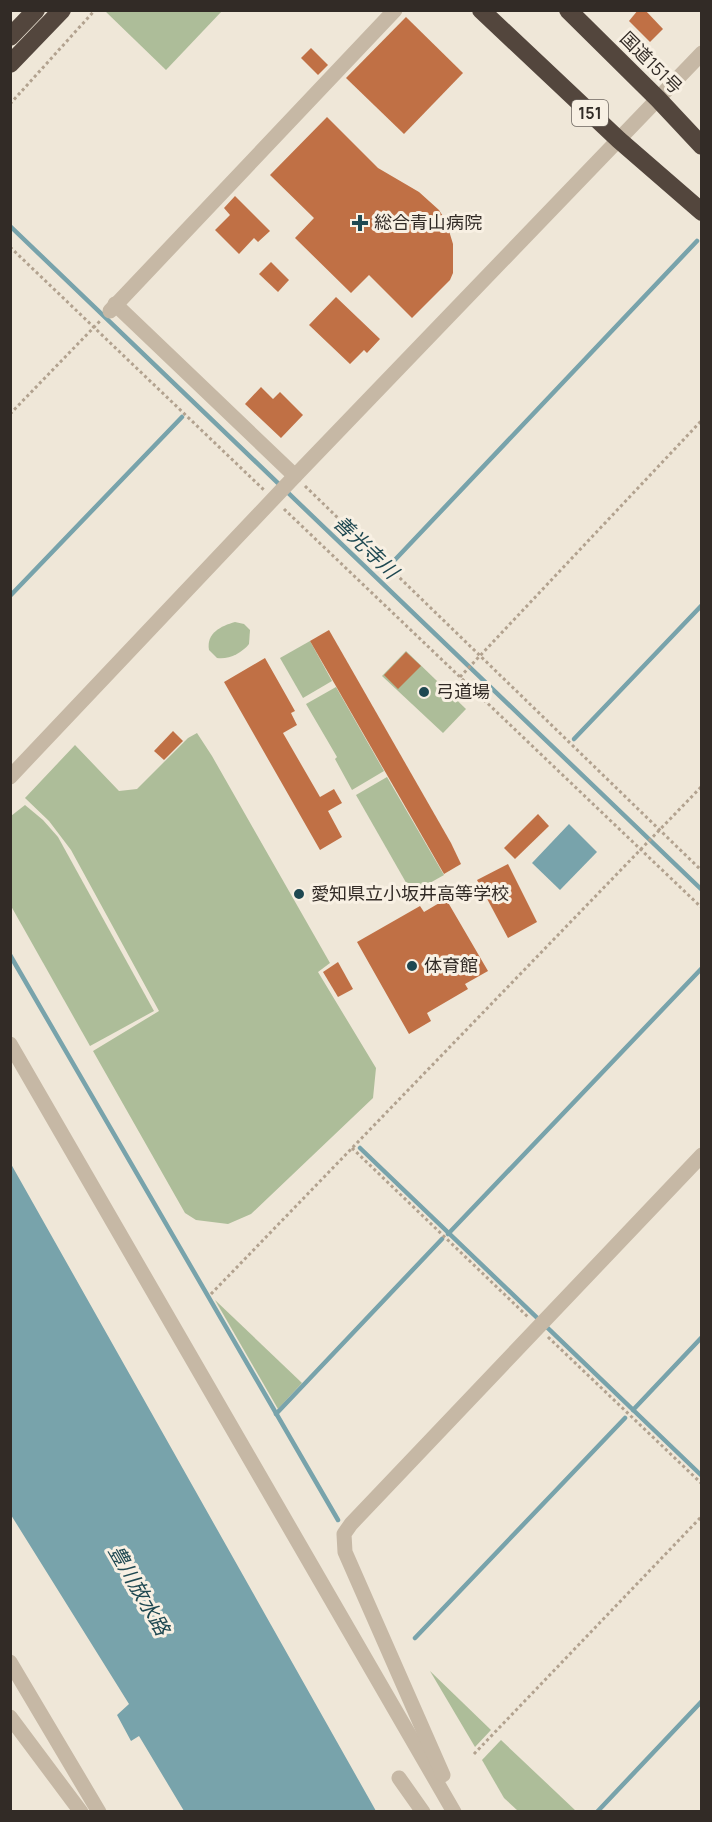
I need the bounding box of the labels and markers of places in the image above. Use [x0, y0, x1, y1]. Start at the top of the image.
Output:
place label: 総合青山病院 [374, 210, 482, 234]
marker: 総合青山病院 [351, 214, 369, 232]
place label: 弓道場 [436, 679, 490, 703]
marker: 弓道場 [417, 685, 431, 699]
place label: 愛知県立小坂井高等学校 [311, 881, 509, 905]
marker: 愛知県立小坂井高等学校 [292, 887, 306, 901]
place label: 体育館 [424, 953, 478, 977]
marker: 体育館 [405, 959, 419, 973]

